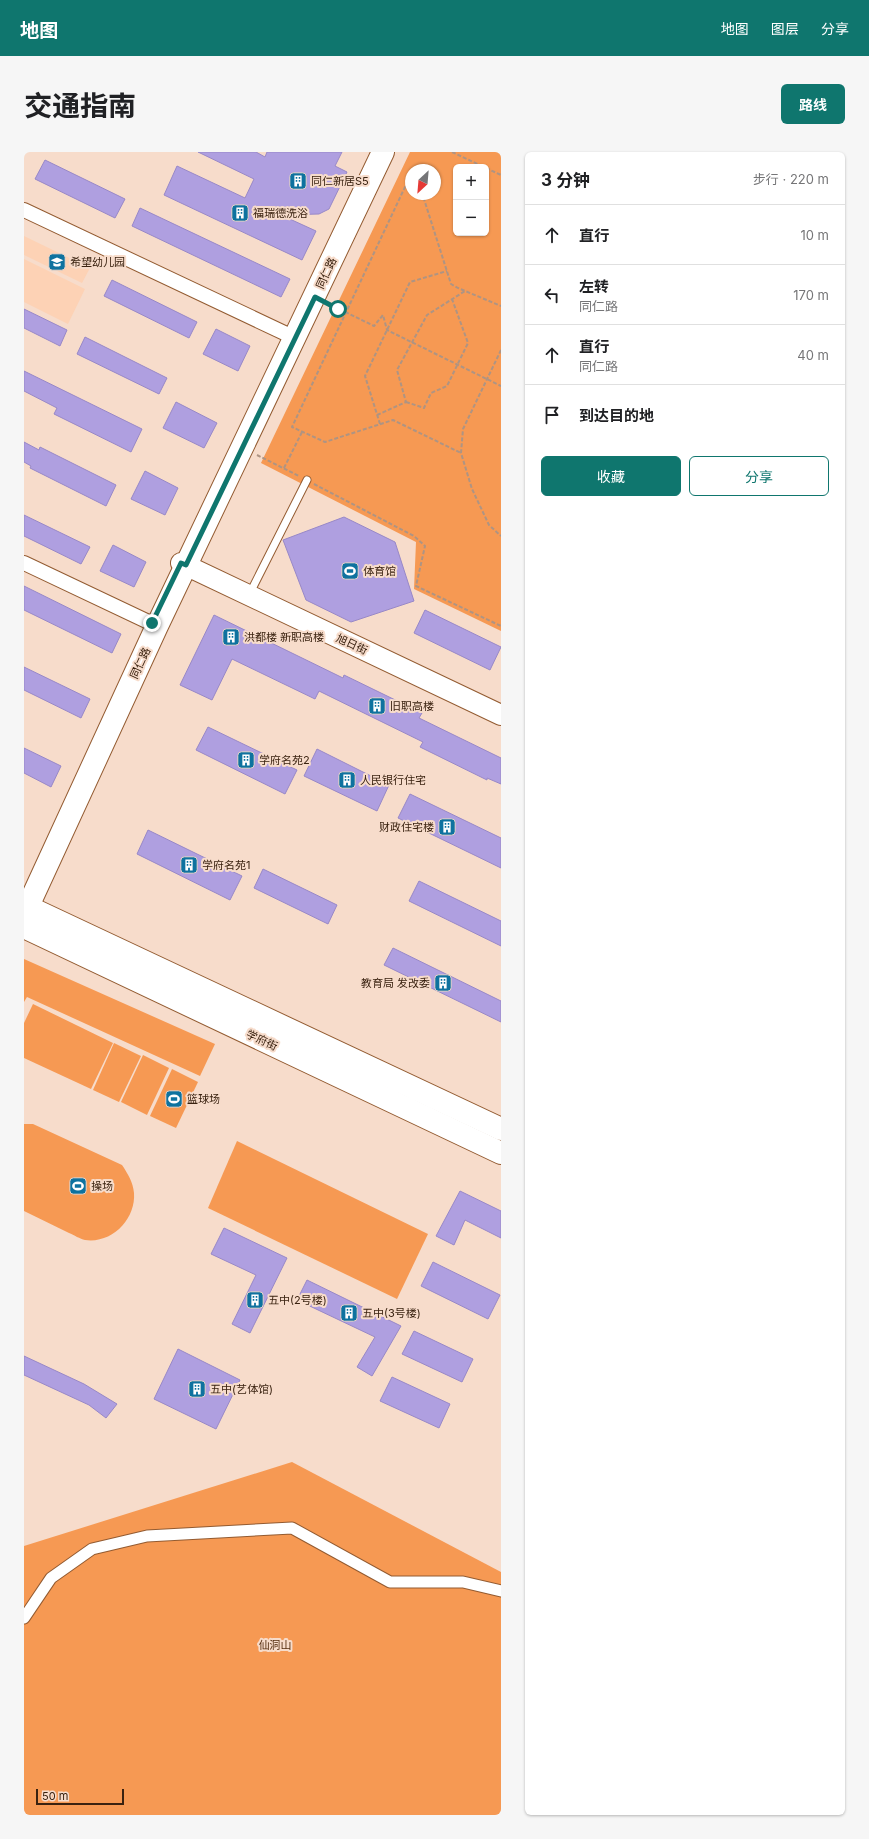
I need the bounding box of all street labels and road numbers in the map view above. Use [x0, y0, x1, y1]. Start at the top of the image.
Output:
street label: 同仁路 [313, 255, 339, 291]
street label: 旭日街 [334, 631, 370, 657]
street label: 同仁路 [127, 645, 153, 681]
street label: 学府街 [244, 1027, 280, 1053]

